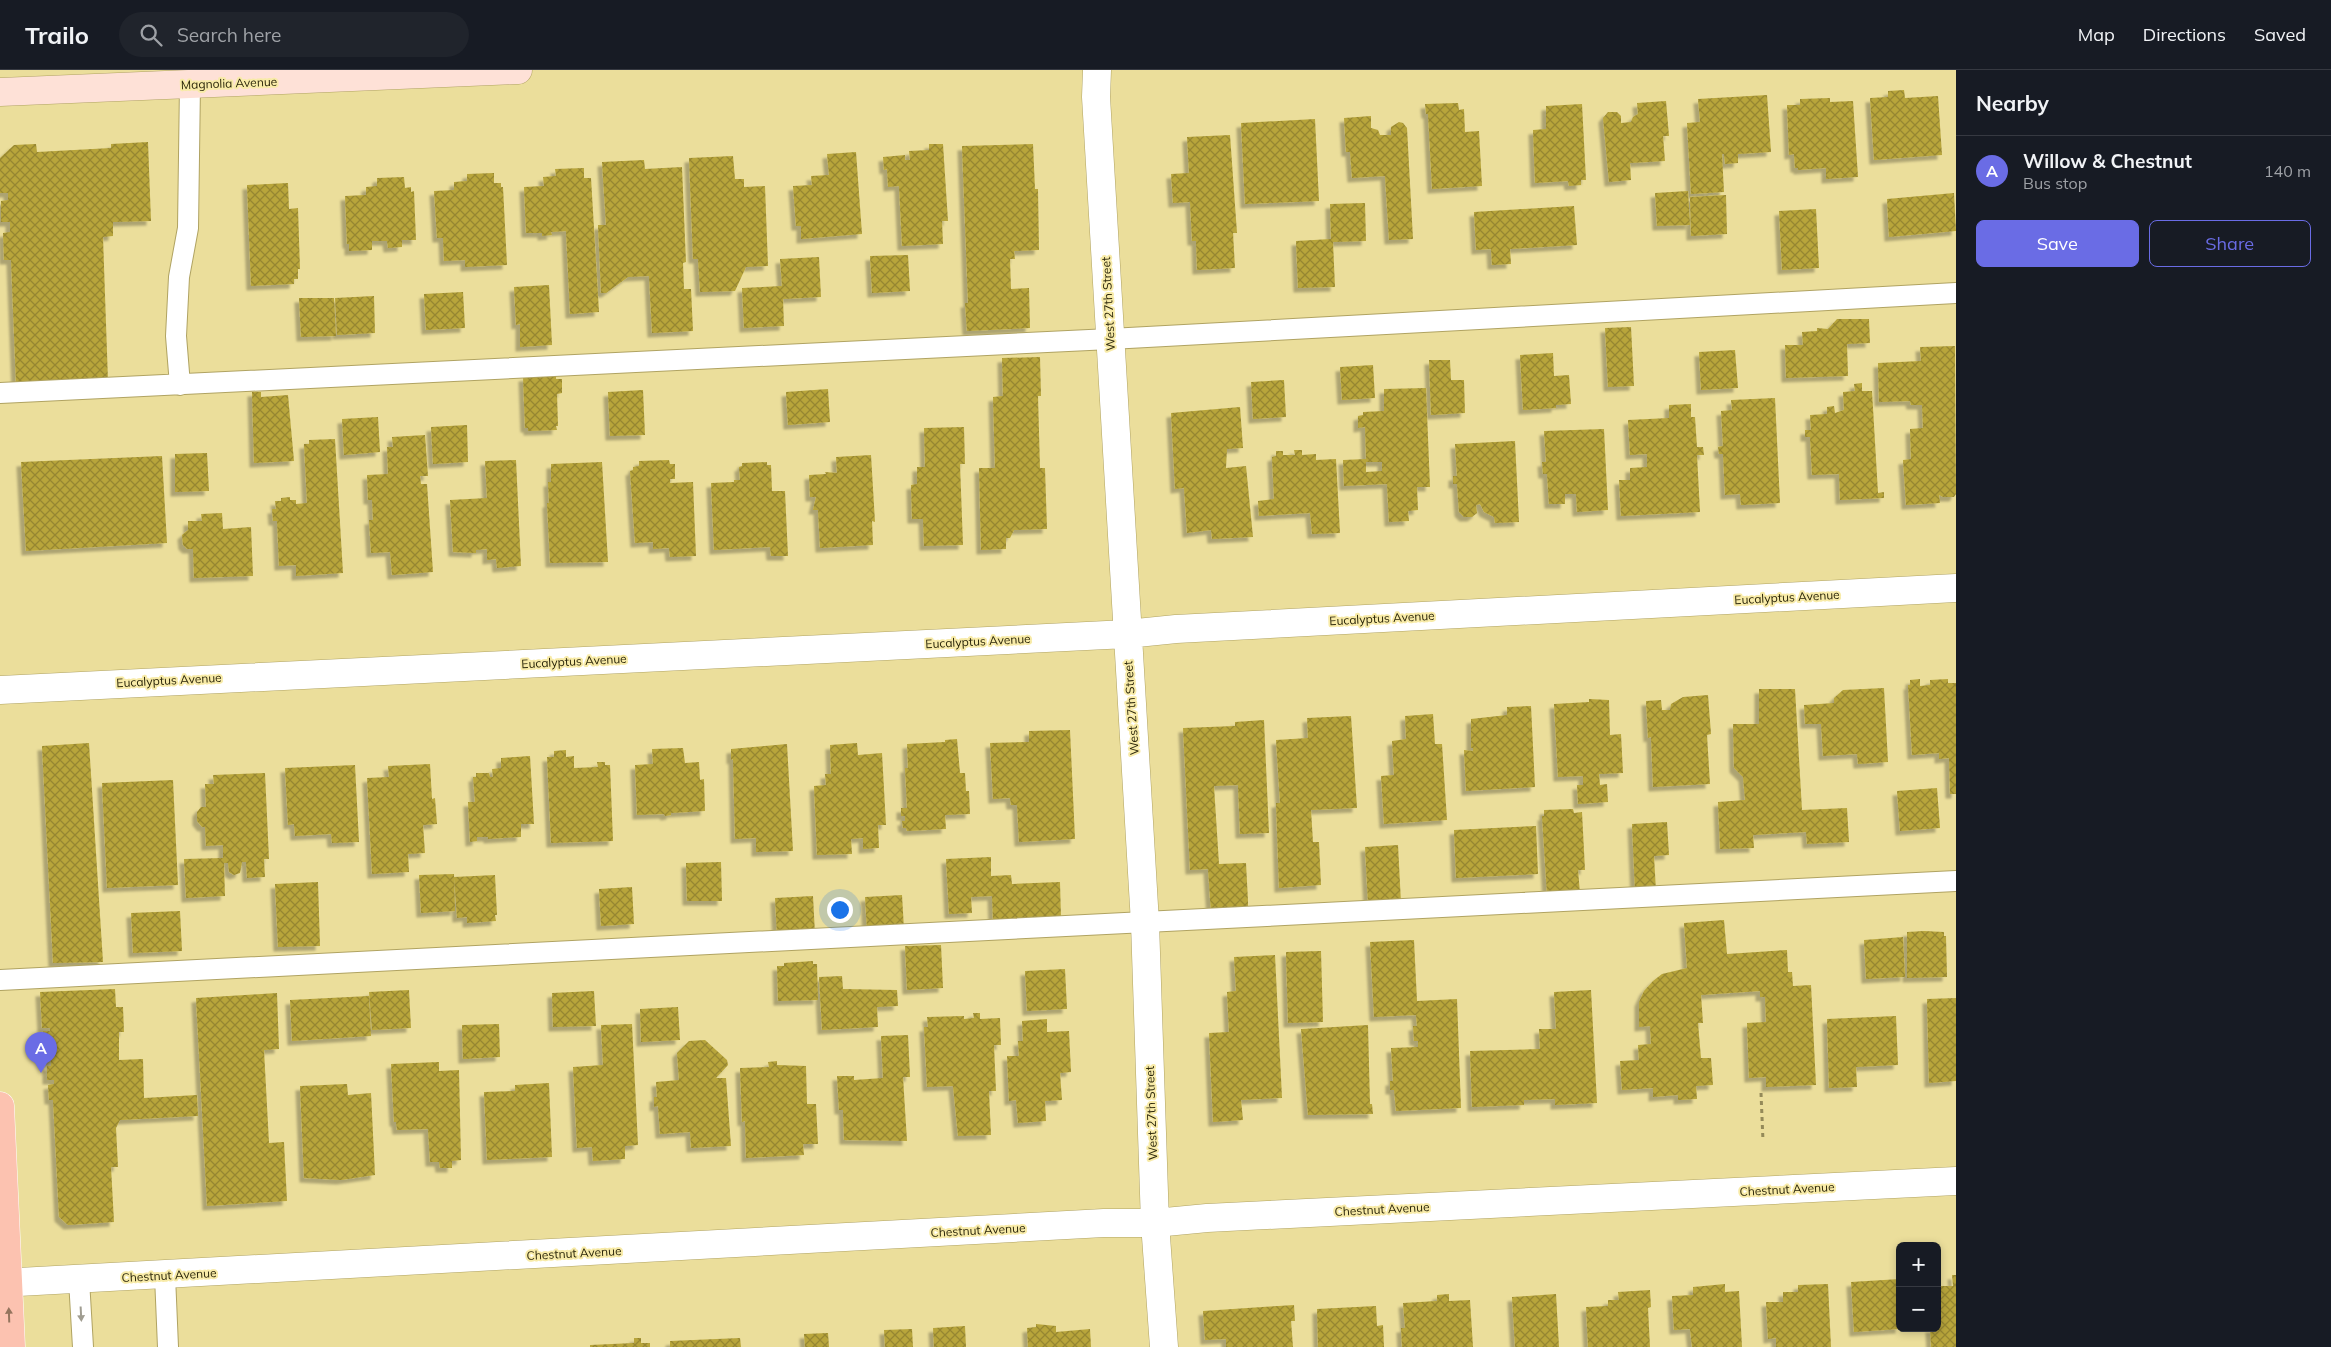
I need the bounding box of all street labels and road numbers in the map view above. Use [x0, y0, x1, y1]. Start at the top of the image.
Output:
street label: Magnolia Avenue [181, 74, 277, 92]
street label: West 27th Street [1098, 257, 1118, 351]
street label: Eucalyptus Avenue [1734, 587, 1840, 607]
street label: Eucalyptus Avenue [1329, 608, 1435, 628]
street label: Eucalyptus Avenue [925, 631, 1031, 651]
street label: Eucalyptus Avenue [521, 651, 627, 671]
street label: West 27th Street [1120, 660, 1142, 756]
street label: Eucalyptus Avenue [116, 670, 222, 690]
street label: West 27th Street [1142, 1066, 1160, 1160]
street label: Chestnut Avenue [1739, 1179, 1835, 1199]
street label: Chestnut Avenue [1334, 1199, 1430, 1219]
street label: Chestnut Avenue [930, 1220, 1026, 1240]
street label: Chestnut Avenue [526, 1243, 622, 1263]
street label: Chestnut Avenue [121, 1265, 217, 1285]

